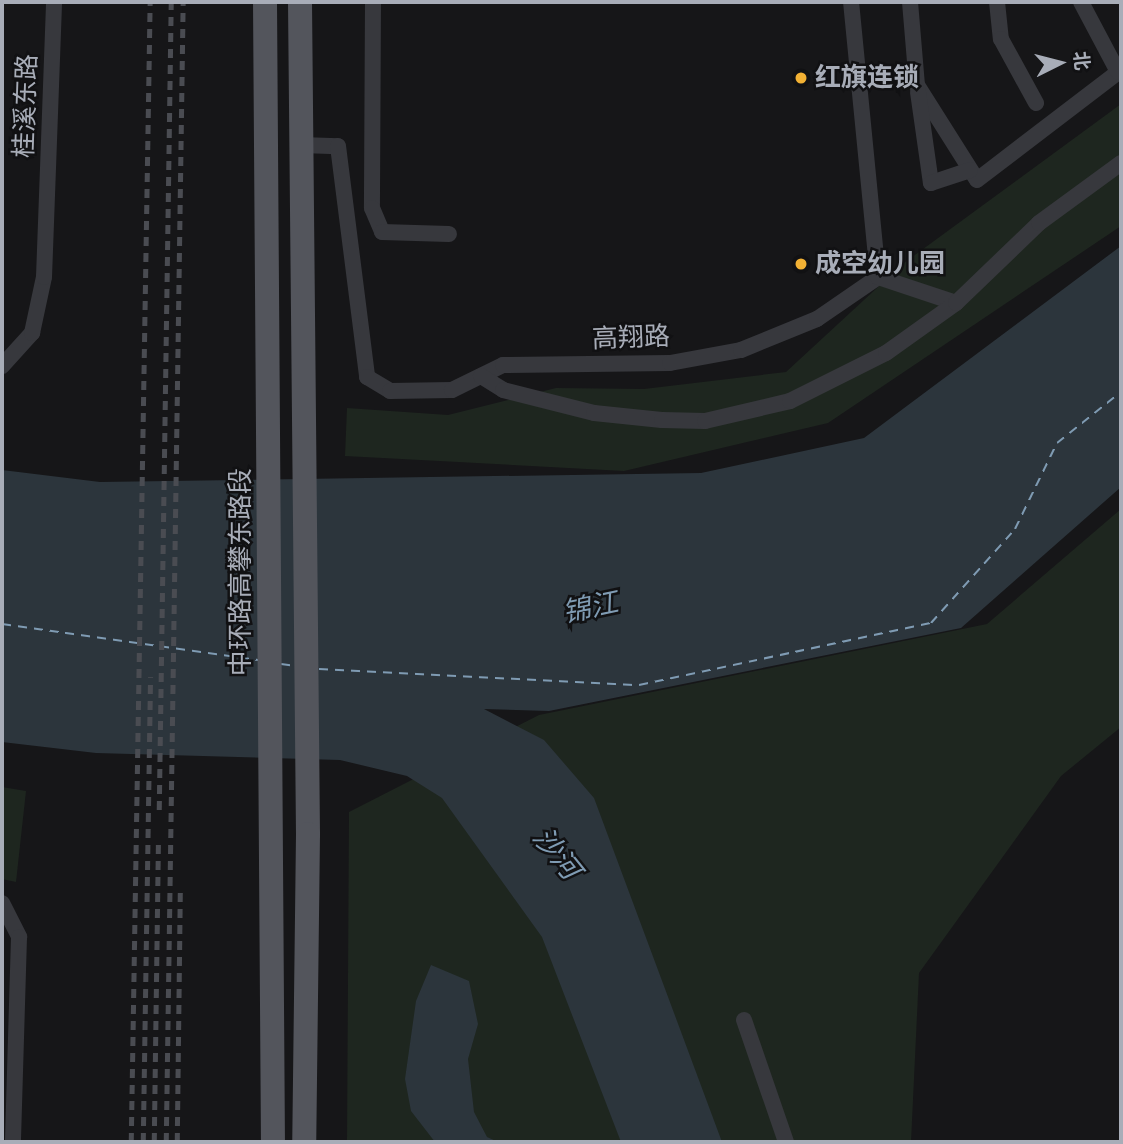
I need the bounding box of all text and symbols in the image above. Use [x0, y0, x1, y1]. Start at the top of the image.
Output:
north arrow [1025, 28, 1095, 98]
text: 北 [1069, 50, 1094, 71]
street label: 桂溪东路 [9, 53, 43, 159]
place label: 红旗连锁 [815, 62, 919, 94]
marker: 红旗连锁 [793, 70, 809, 86]
place label: 成空幼儿园 [815, 248, 945, 280]
marker: 成空幼儿园 [793, 256, 809, 272]
street label: 高翔路 [591, 321, 671, 355]
street label: 中环路高攀东路段 [225, 468, 257, 676]
water label: 锦江 [559, 585, 621, 629]
water label: 沙河 [526, 821, 588, 885]

